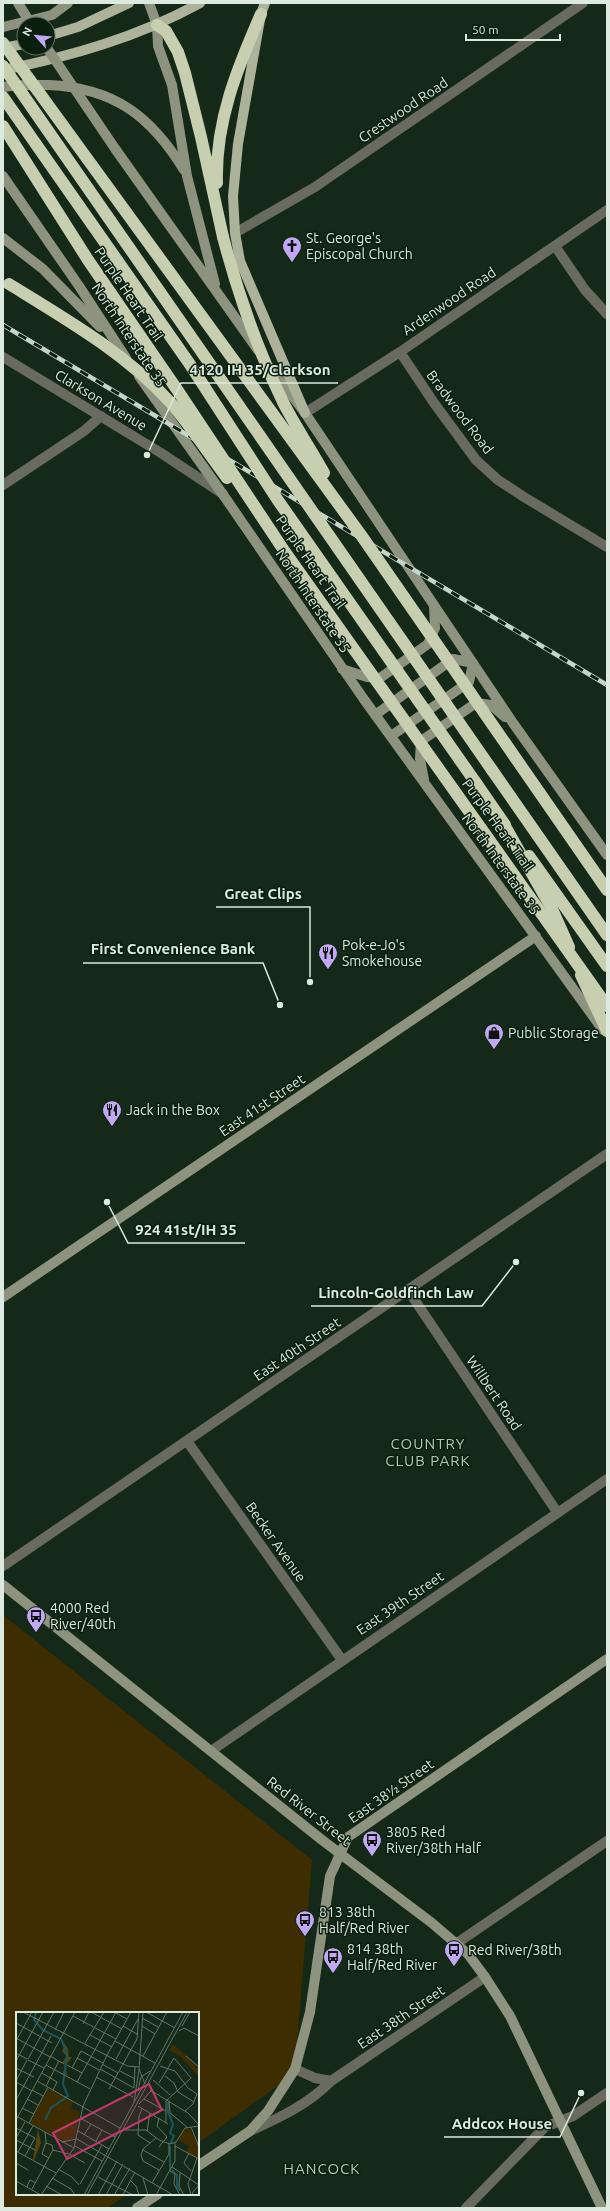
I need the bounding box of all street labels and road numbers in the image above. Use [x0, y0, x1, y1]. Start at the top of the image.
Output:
street label: Crestwood Road [355, 74, 451, 146]
street label: Purple Heart Trail [92, 244, 167, 344]
street label: Ardenwood Road [399, 264, 499, 338]
street label: North Interstate 35 [88, 280, 170, 390]
street label: Clarkson Avenue [52, 366, 150, 434]
street label: Bradwood Road [423, 367, 497, 457]
street label: Purple Heart Trail [273, 512, 349, 612]
street label: North Interstate 35 [272, 546, 354, 656]
street label: Purple Heart Trail [459, 776, 537, 874]
street label: North Interstate 35 [459, 810, 543, 918]
street label: East 41st Street [216, 1070, 308, 1139]
street label: East 40th Street [250, 1314, 344, 1384]
street label: Willbert Road [463, 1353, 525, 1433]
street label: Becker Avenue [243, 1499, 309, 1585]
street label: East 39th Street [353, 1568, 447, 1638]
street label: East 38½ Street [345, 1755, 437, 1826]
street label: Red River Street [264, 1773, 355, 1849]
street label: East 38th Street [354, 1982, 448, 2052]

